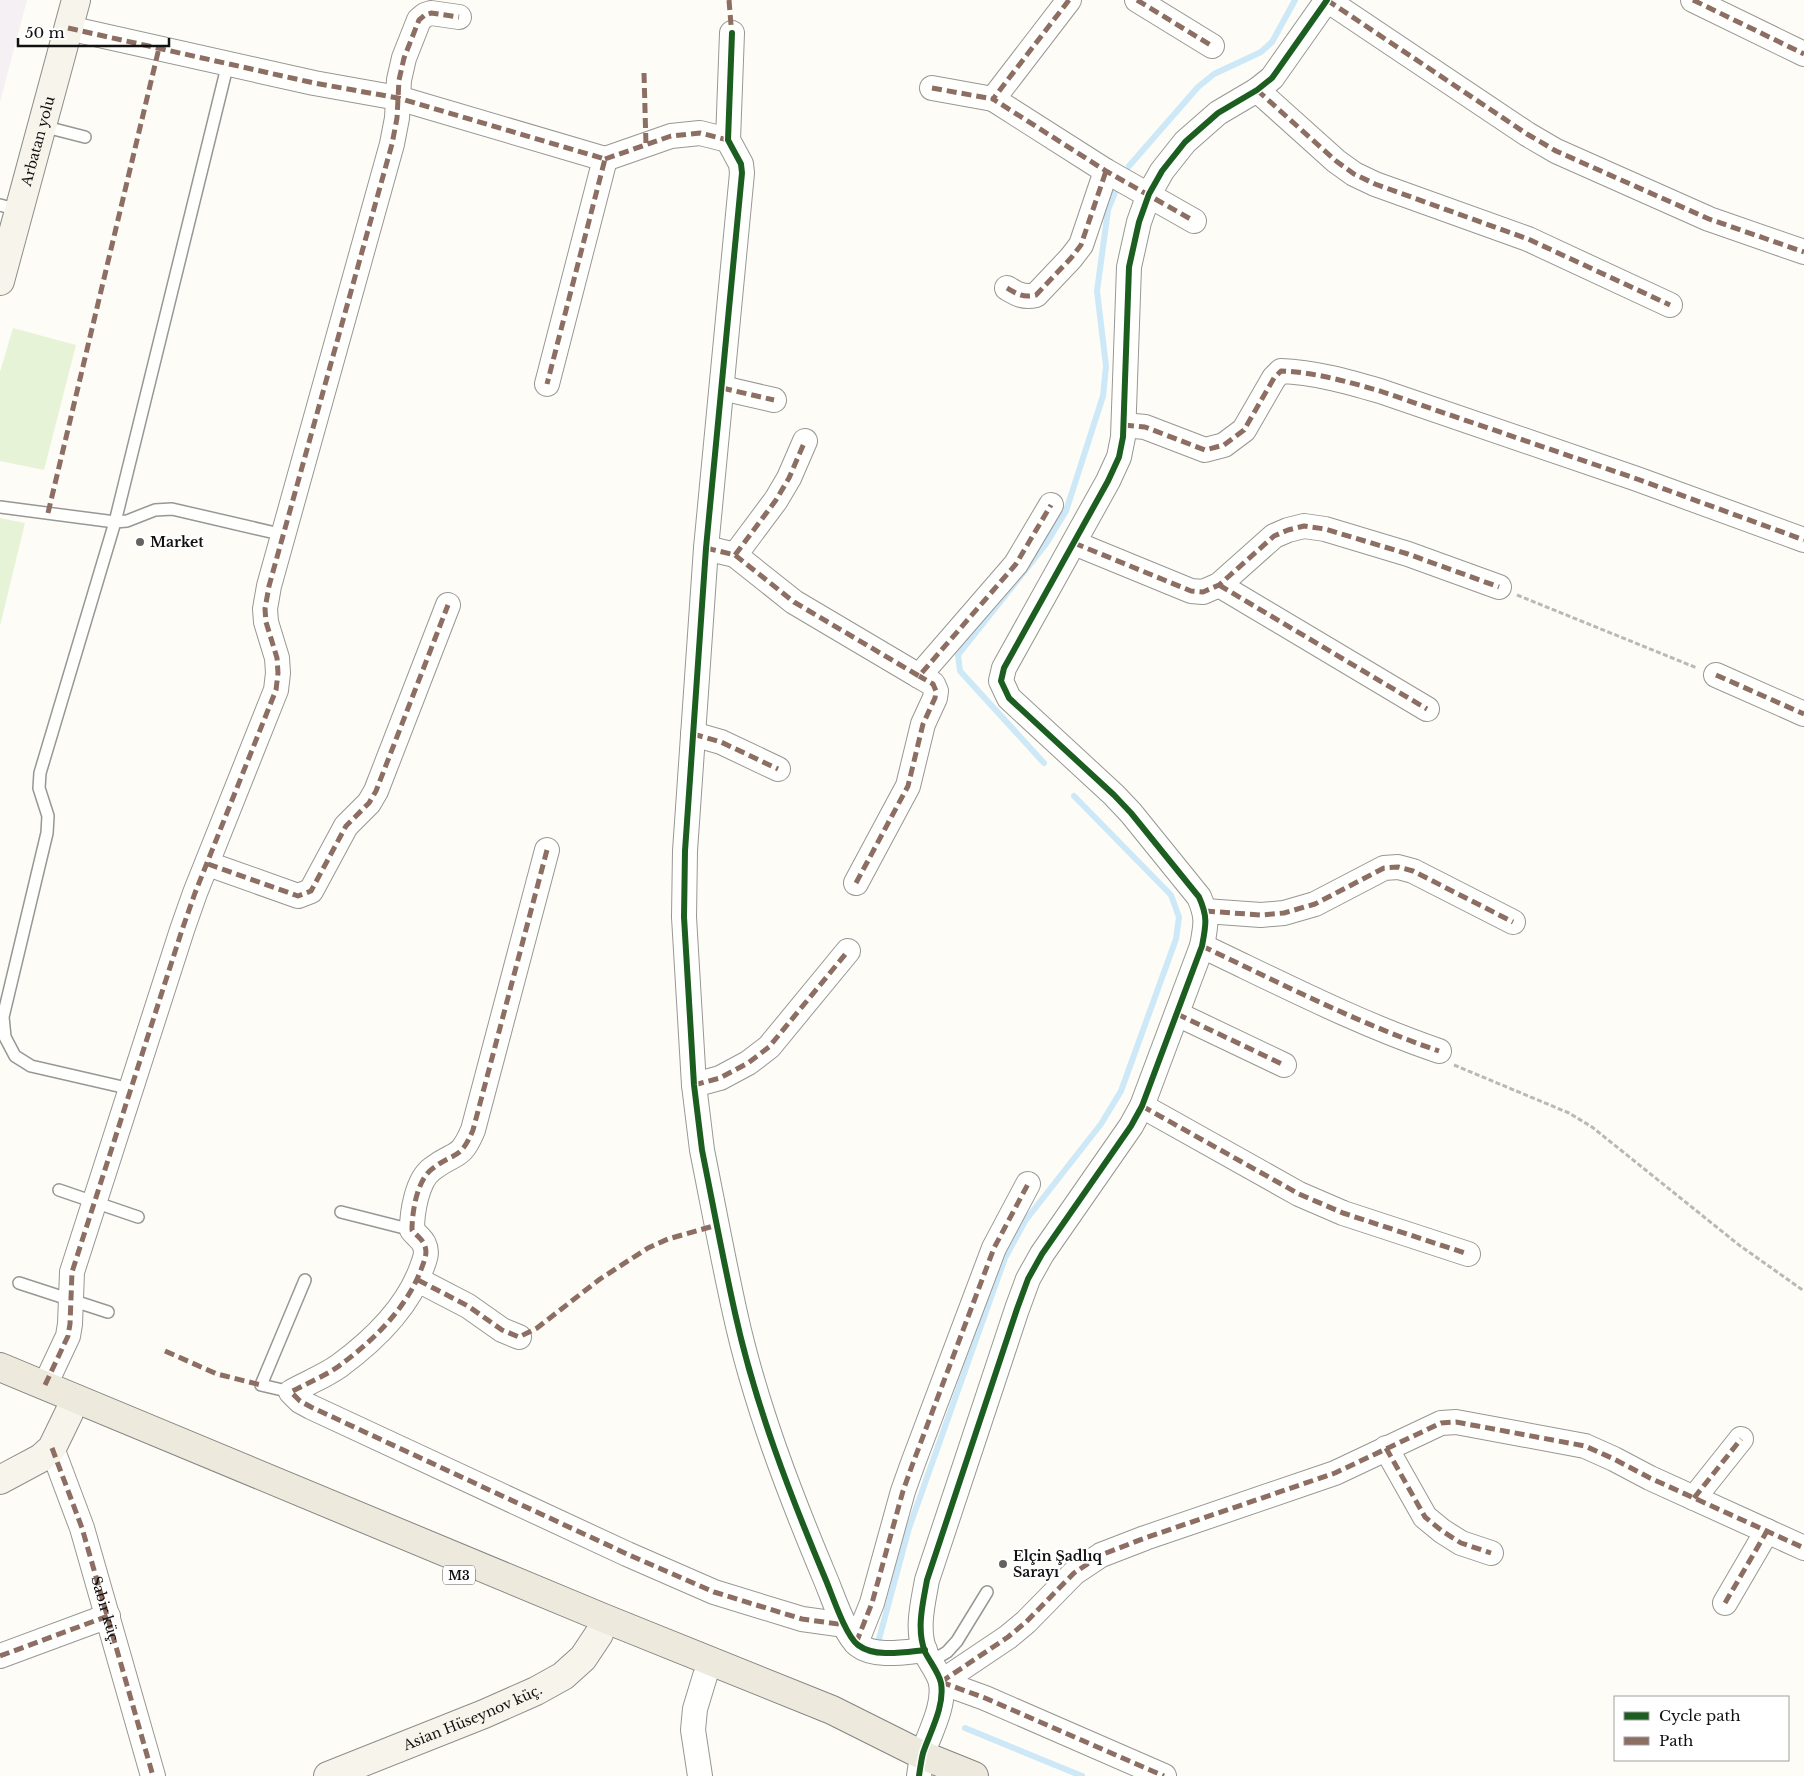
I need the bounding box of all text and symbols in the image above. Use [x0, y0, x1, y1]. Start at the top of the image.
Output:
scale bar [18, 15, 169, 47]
text: 50 m [25, 23, 65, 42]
street label: Arbatan yolu [17, 93, 59, 189]
place label: Market [150, 533, 204, 551]
marker: Market [134, 536, 146, 548]
place label: Elçin Şadlıq Sarayı [1013, 1547, 1103, 1581]
marker: Elçin Şadlıq Sarayı [997, 1558, 1009, 1570]
road number: M3 [443, 1566, 475, 1584]
street label: Sabir küç. [87, 1574, 124, 1647]
street label: Asian Hüseynov küç. [400, 1680, 545, 1755]
legend [1614, 1696, 1789, 1761]
text: Cycle path [1659, 1706, 1741, 1725]
text: Path [1659, 1731, 1693, 1750]

